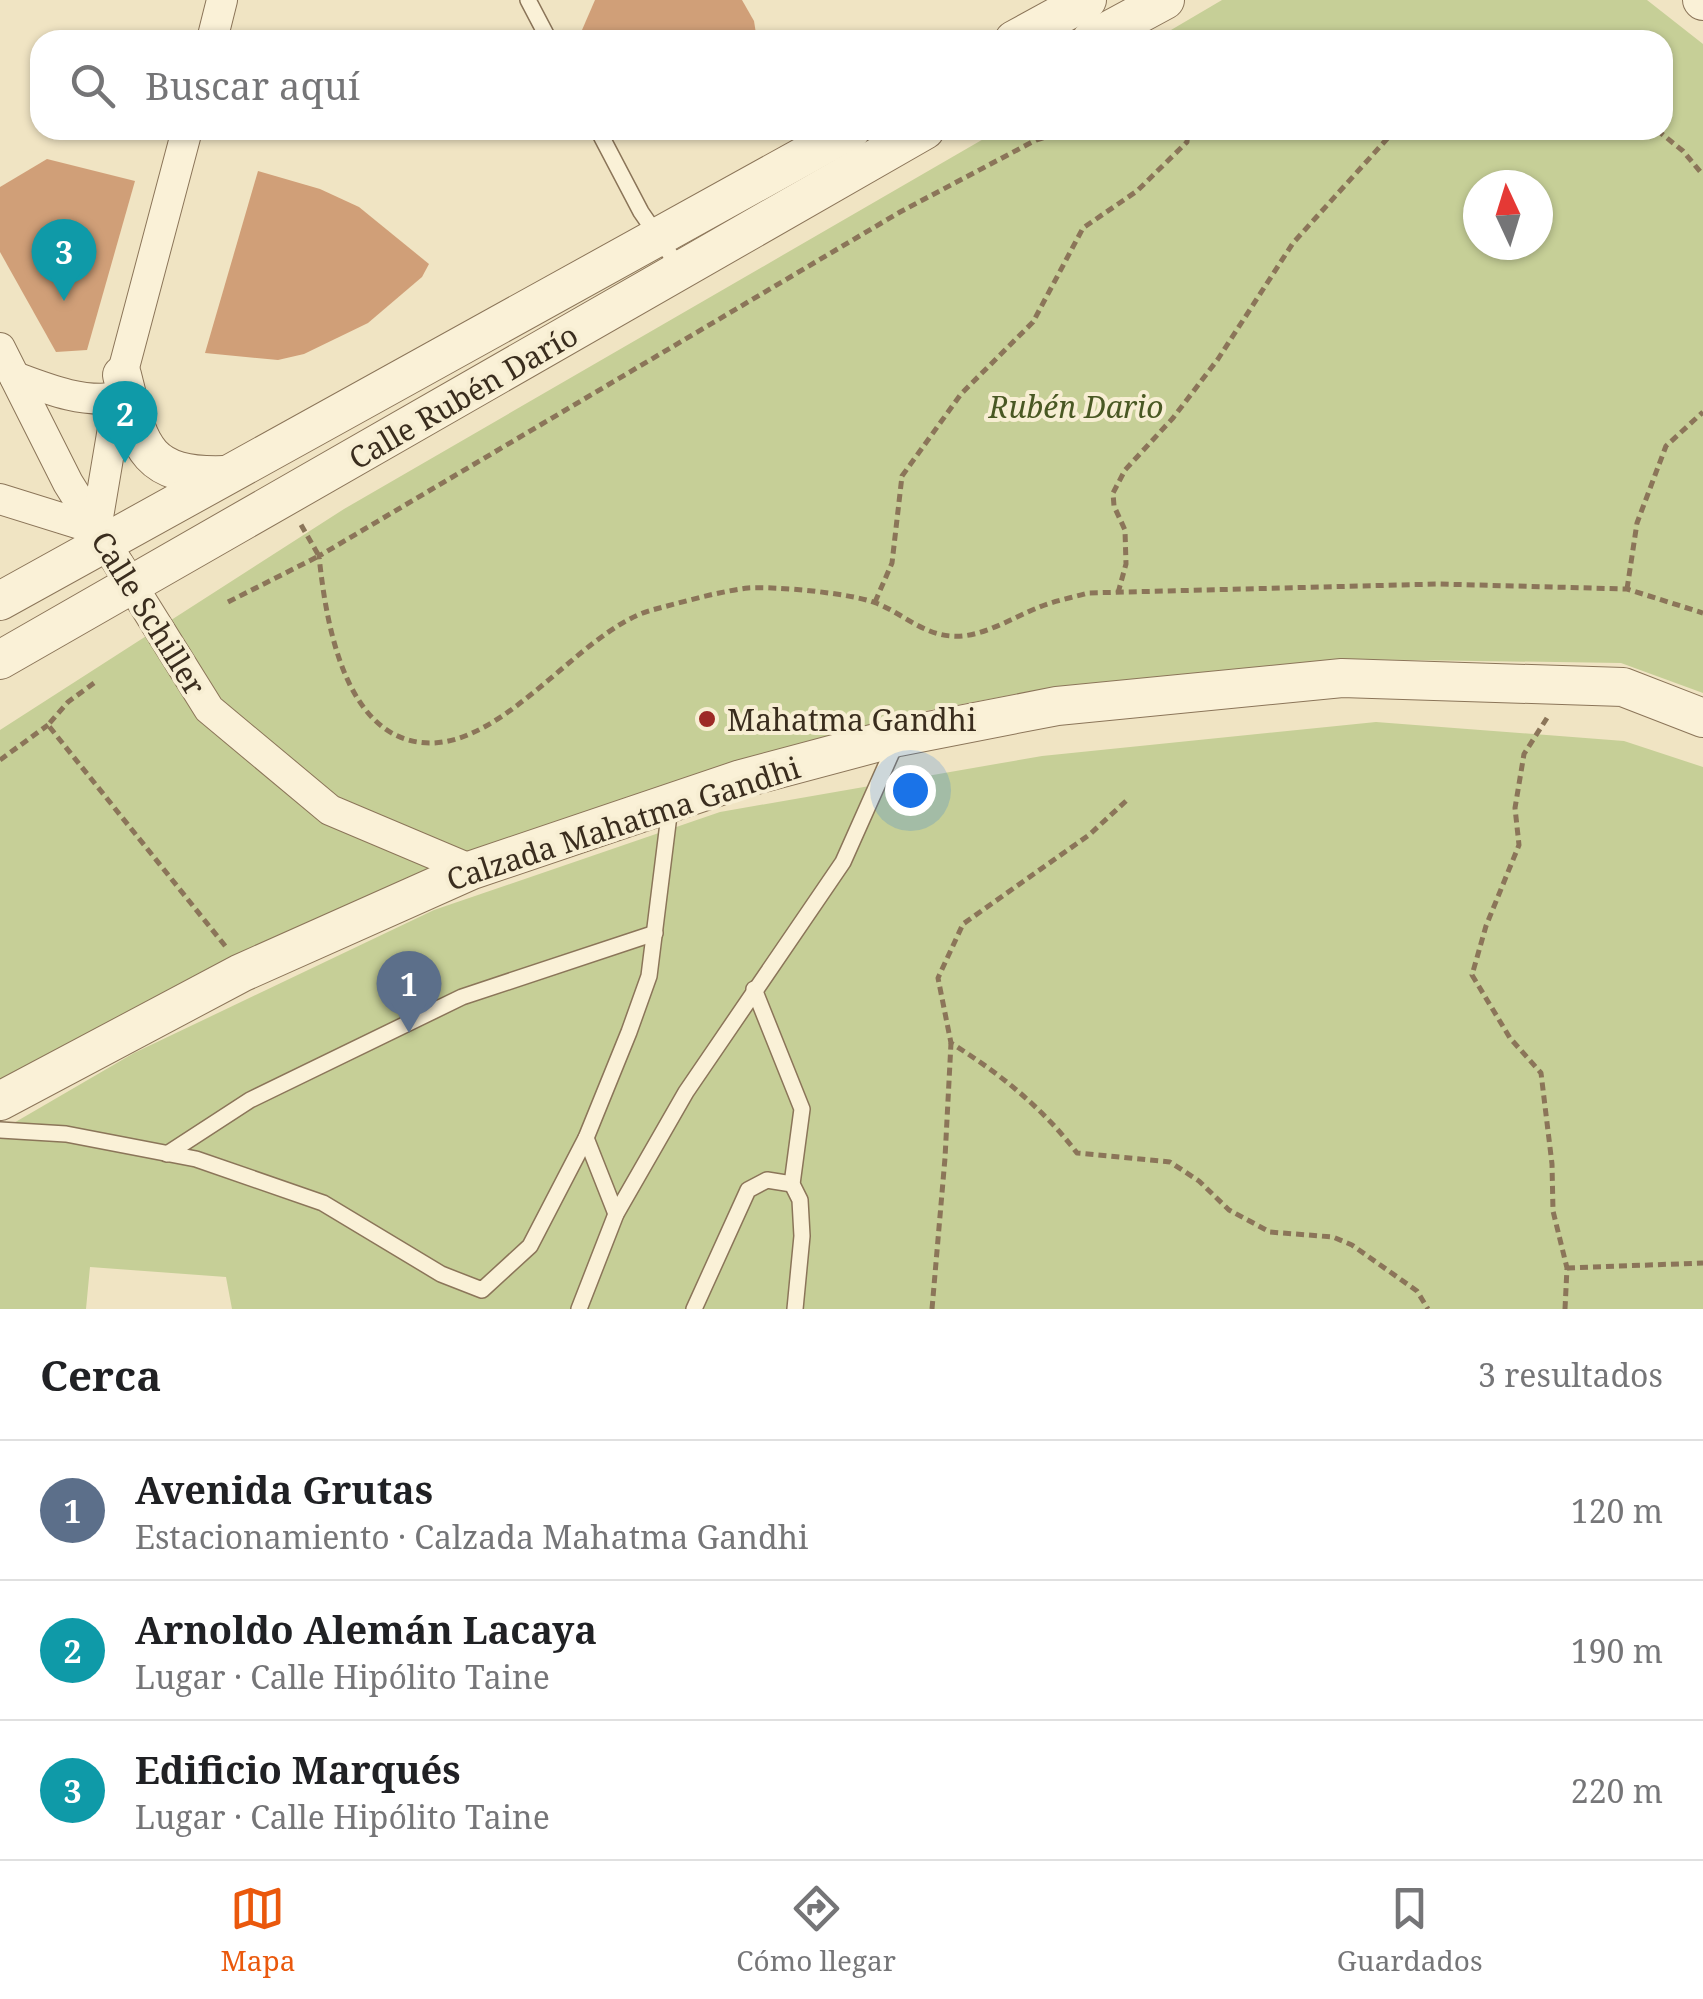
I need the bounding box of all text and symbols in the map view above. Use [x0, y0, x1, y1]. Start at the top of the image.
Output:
search box [30, 30, 1673, 140]
icon: search [65, 58, 120, 113]
text: Buscar aquí [145, 59, 360, 111]
north arrow [1463, 170, 1553, 260]
pin: 3 [32, 218, 96, 301]
street label: Calle Rubén Darío [341, 314, 585, 478]
pin: 2 [92, 380, 158, 463]
park label: Rubén Dario [988, 386, 1163, 427]
street label: Calle Schiller [82, 523, 216, 703]
place label: Mahatma Gandhi [727, 699, 977, 740]
marker: Mahatma Gandhi [696, 708, 718, 730]
street label: Calzada Mahatma Gandhi [441, 746, 805, 900]
your location [885, 765, 936, 816]
pin: 1 [376, 950, 442, 1033]
text: Cerca [40, 1346, 161, 1403]
text: 3 resultados [1478, 1353, 1663, 1396]
text: Avenida Grutas [135, 1463, 433, 1515]
text: 1 [63, 1489, 82, 1532]
text: 120 m [1571, 1489, 1663, 1532]
text: Estacionamiento · Calzada Mahatma Gandhi [135, 1515, 808, 1558]
text: Arnoldo Alemán Lacaya [135, 1603, 597, 1655]
text: 2 [63, 1629, 82, 1672]
text: 190 m [1571, 1629, 1663, 1672]
text: Lugar · Calle Hipólito Taine [135, 1655, 550, 1698]
text: Edificio Marqués [135, 1743, 461, 1795]
text: 3 [63, 1769, 82, 1812]
text: 220 m [1571, 1769, 1663, 1812]
text: Lugar · Calle Hipólito Taine [135, 1795, 550, 1838]
tab: Mapa [220, 1881, 295, 1979]
tab: Cómo llegar [736, 1881, 896, 1979]
tab: Guardados [1337, 1881, 1483, 1979]

